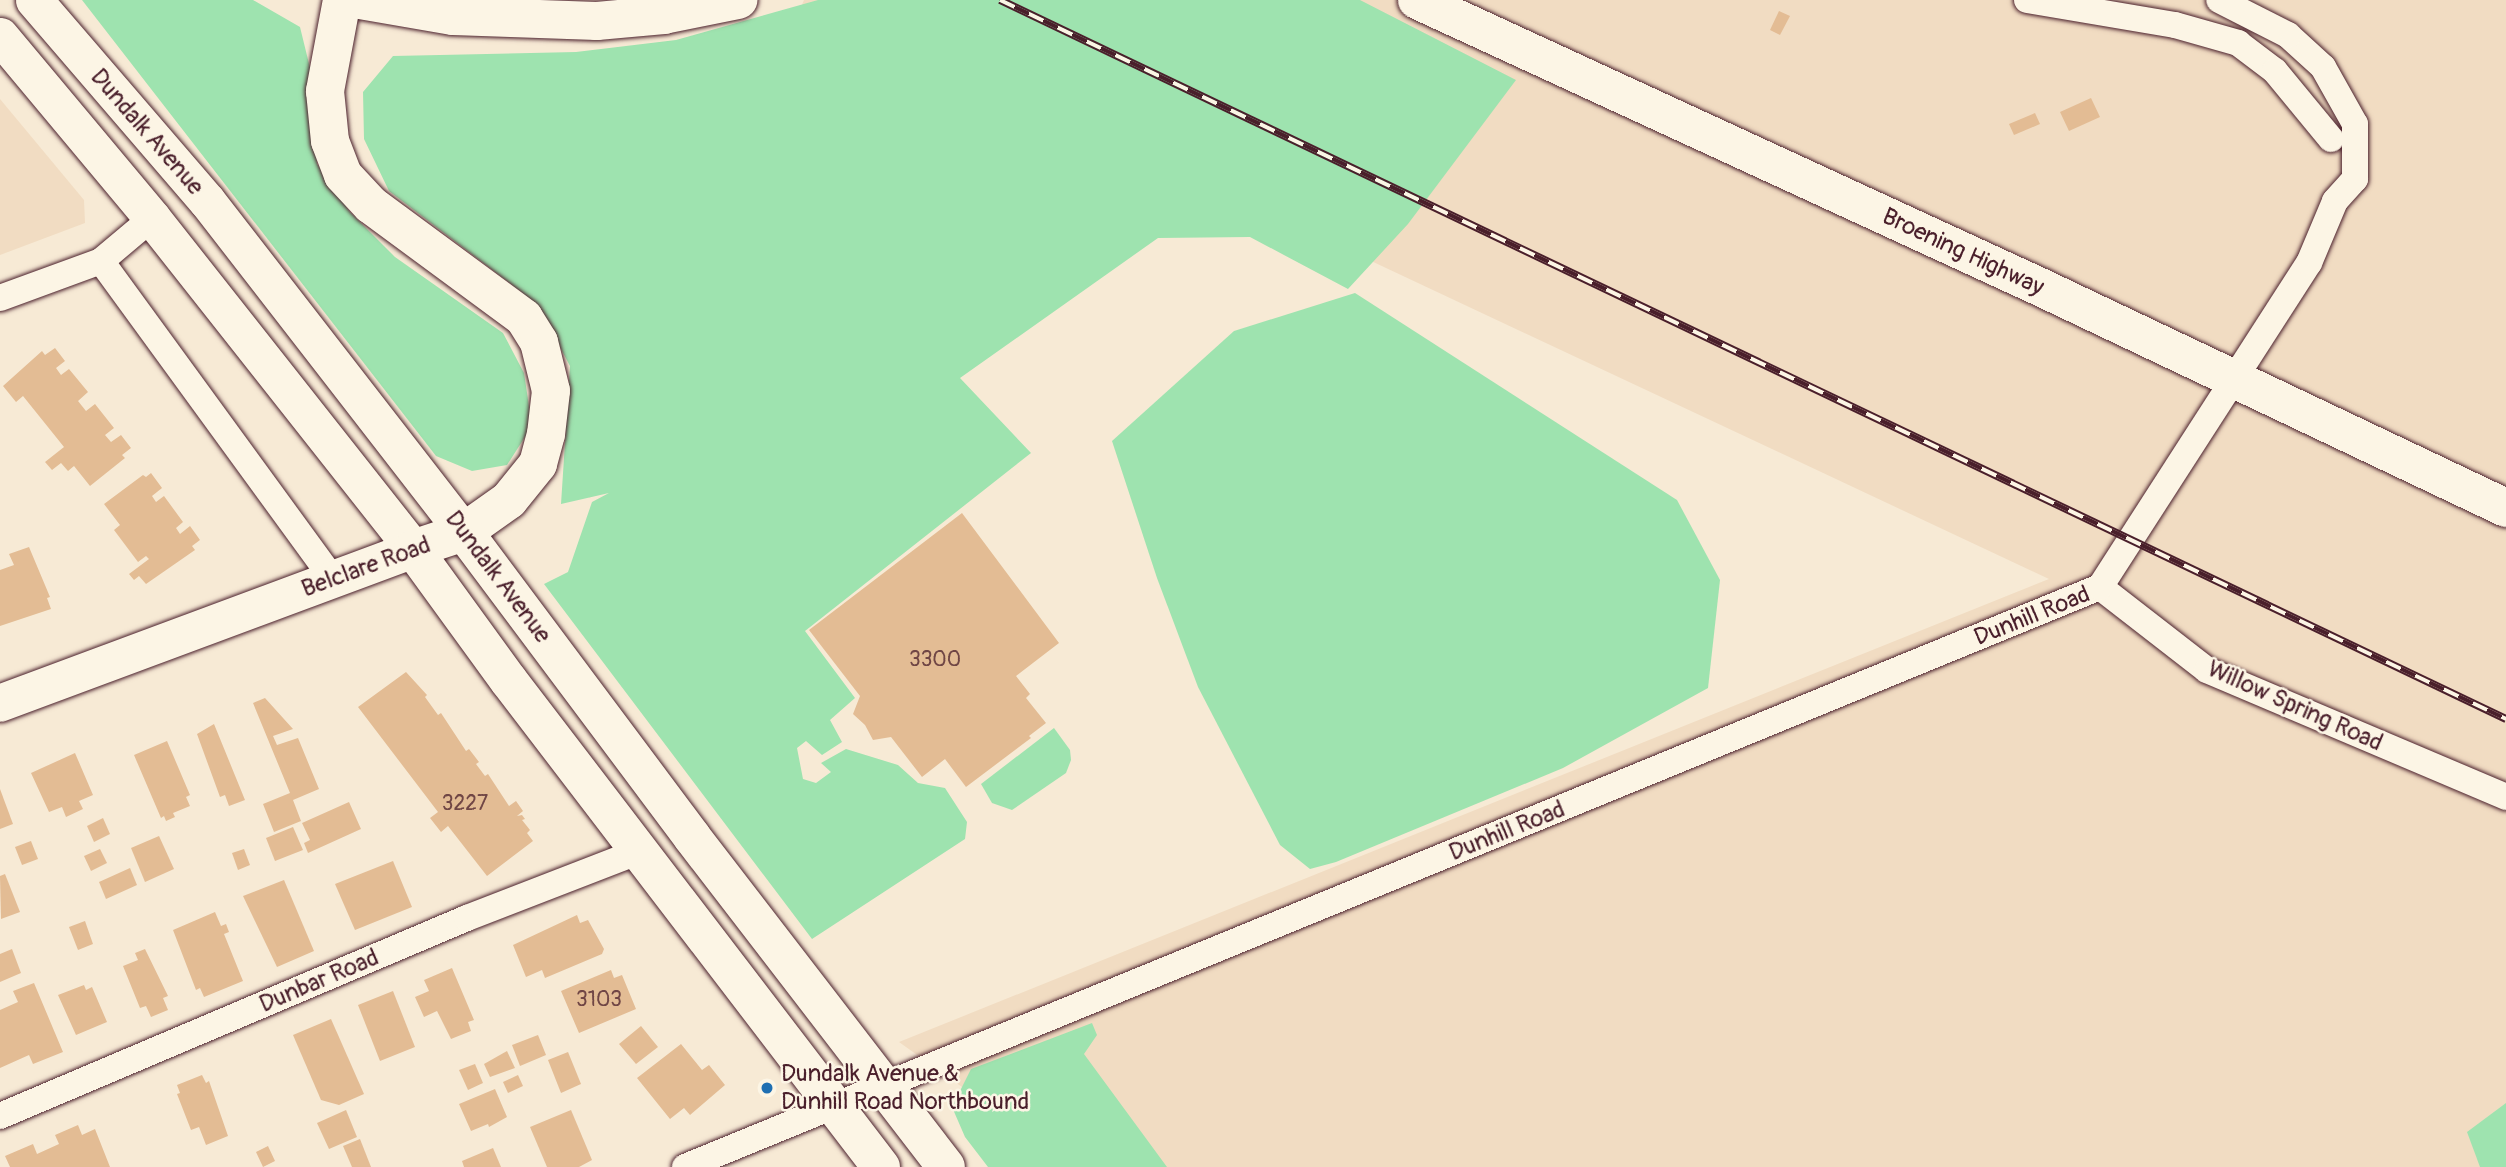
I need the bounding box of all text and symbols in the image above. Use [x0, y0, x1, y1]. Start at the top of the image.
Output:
street label: Dundalk Avenue [84, 63, 210, 201]
street label: Broening Highway [1878, 202, 2048, 302]
street label: Dundalk Avenue [439, 505, 557, 649]
street label: Belclare Road [298, 530, 434, 604]
street label: Dunhill Road [1970, 580, 2094, 652]
house number: 3300 [909, 647, 961, 673]
street label: Willow Spring Road [2203, 654, 2387, 758]
house number: 3227 [442, 791, 488, 817]
street label: Dunhill Road [1445, 795, 1569, 867]
street label: Dunbar Road [255, 943, 383, 1019]
house number: 3103 [576, 987, 622, 1013]
place label: Dundalk Avenue & Dunhill Road Northbound [781, 1060, 1029, 1116]
marker: Dundalk Avenue & Dunhill Road Northbound [759, 1080, 775, 1096]

